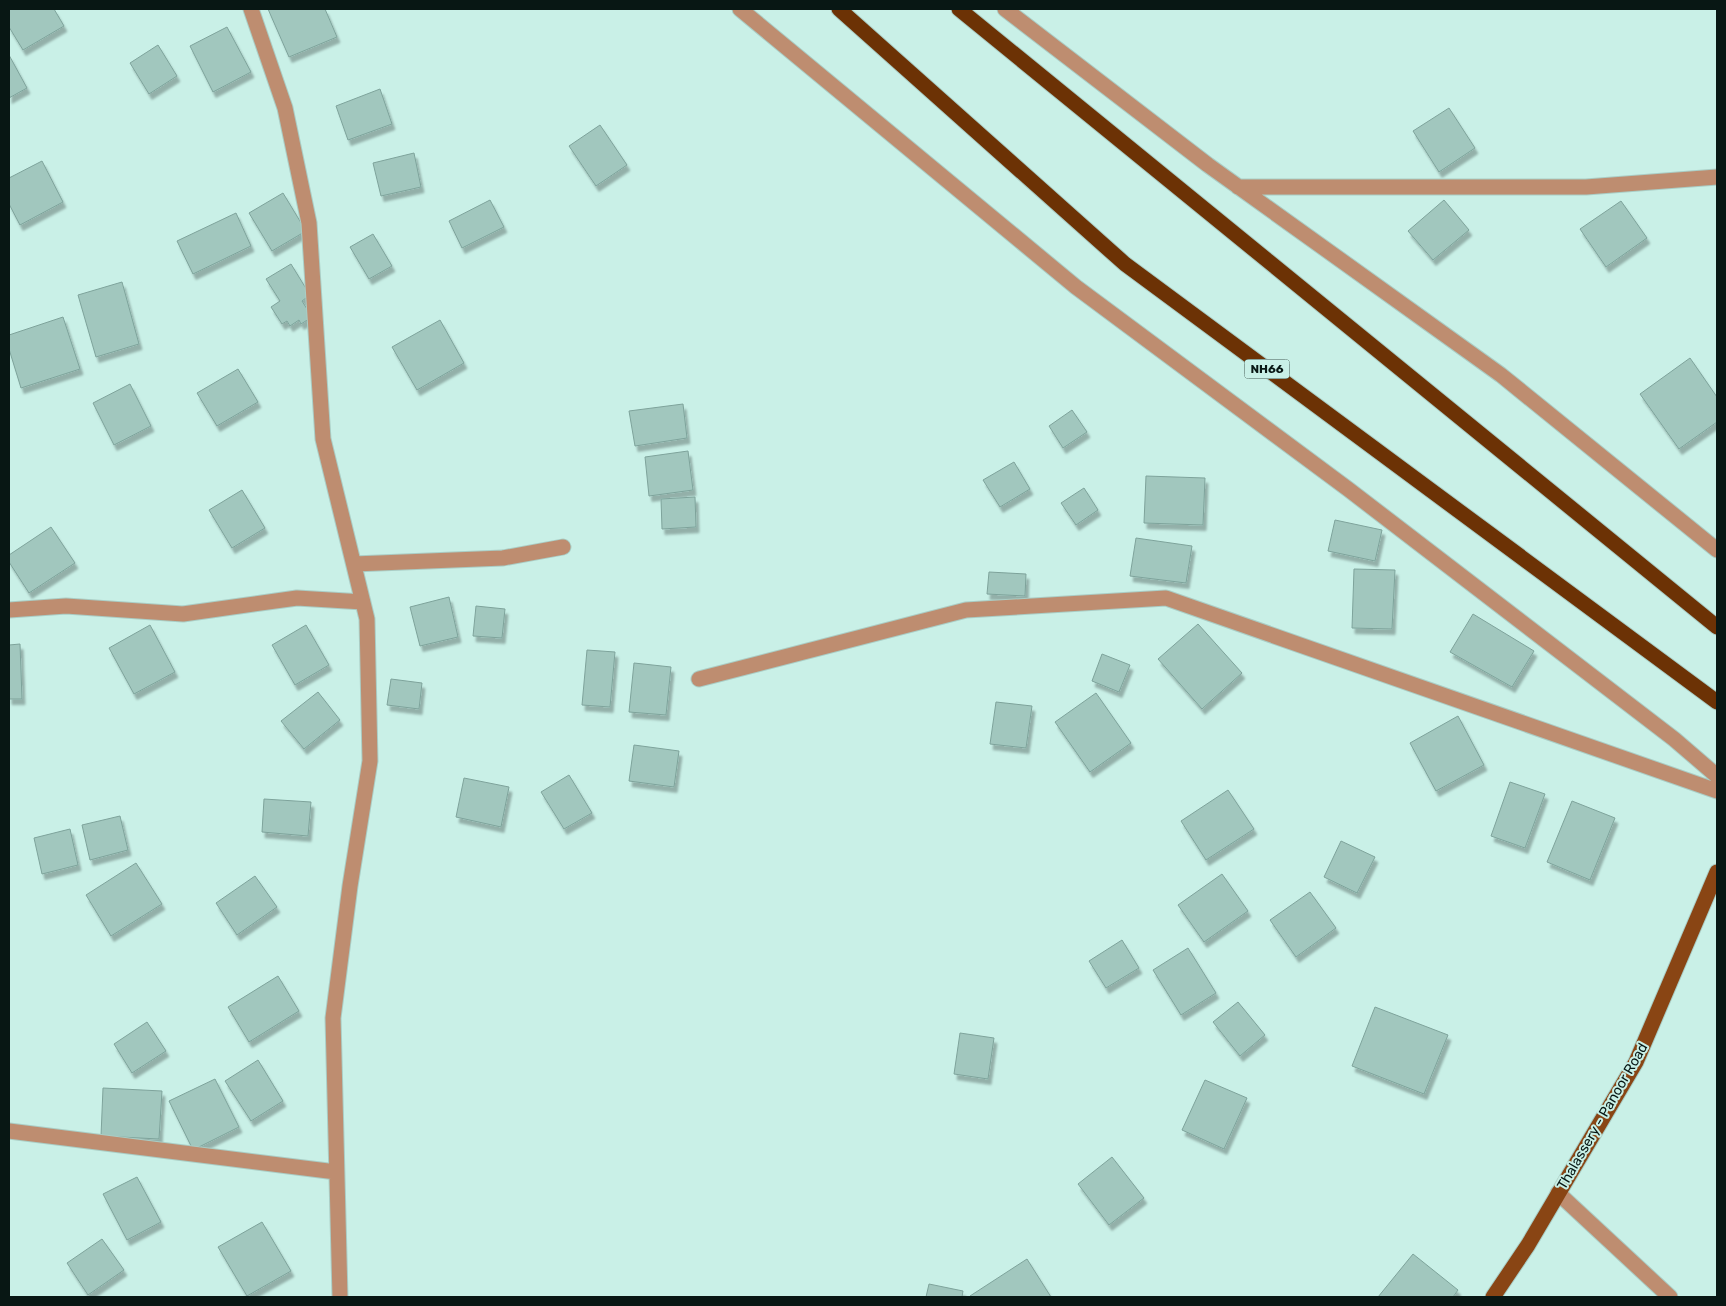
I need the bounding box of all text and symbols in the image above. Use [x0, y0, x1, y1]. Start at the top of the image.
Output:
road number: NH66 [1244, 359, 1290, 378]
street label: Thalassery - Panoor Road [1553, 1040, 1651, 1193]

